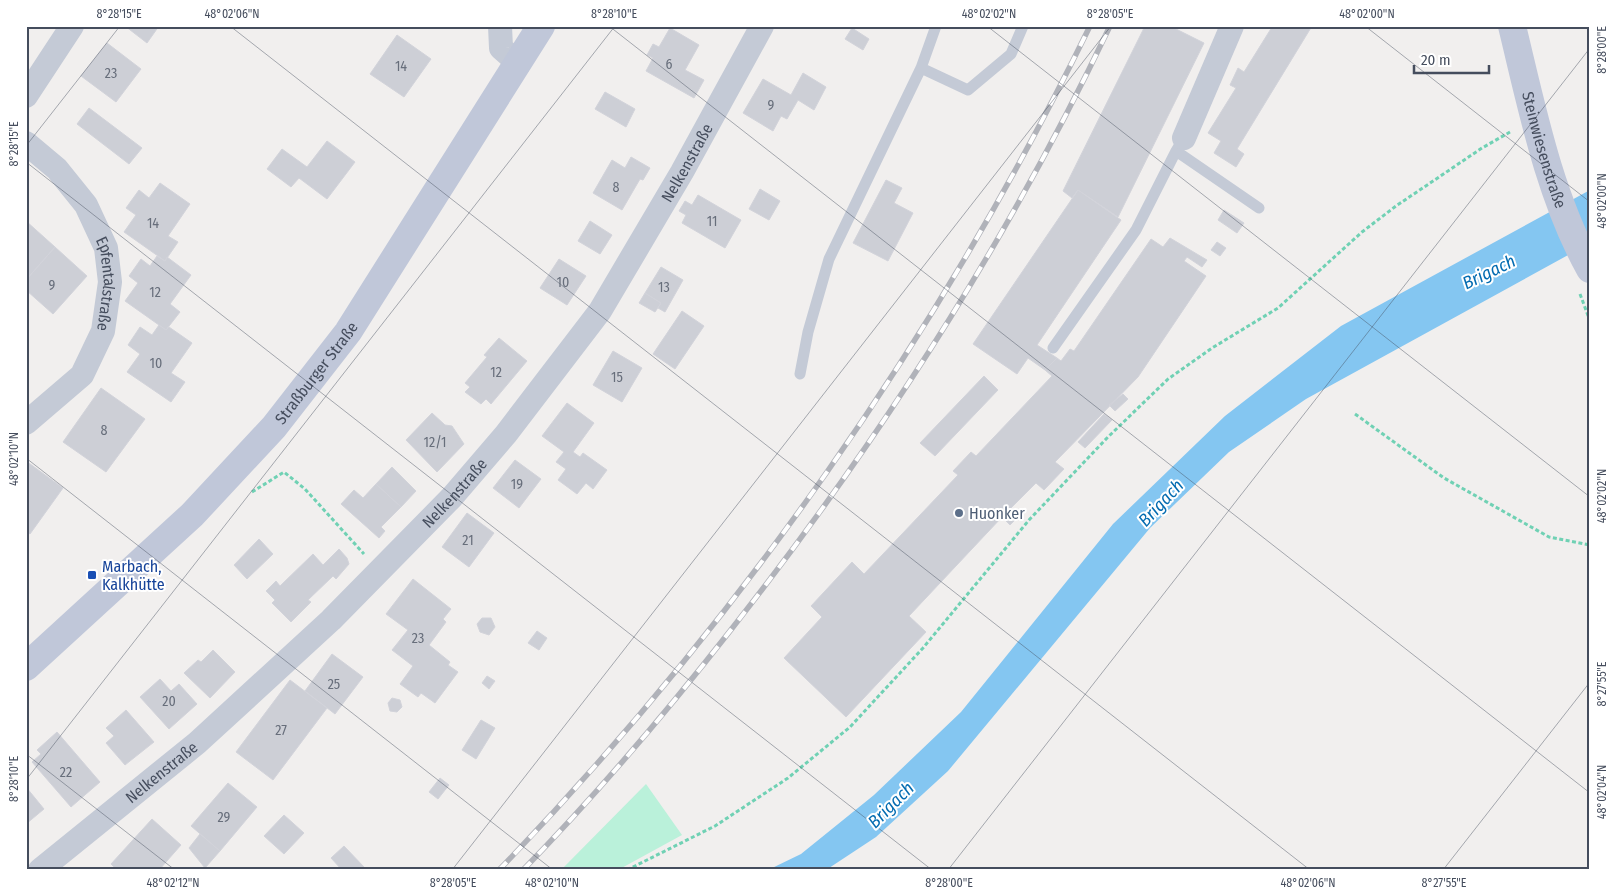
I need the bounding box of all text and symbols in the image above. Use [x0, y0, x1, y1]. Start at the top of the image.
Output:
text: 8°28'15"E [96, 7, 142, 21]
text: 48°02'06"N [205, 7, 259, 21]
text: 8°28'10"E [591, 7, 637, 21]
text: 48°02'02"N [962, 7, 1016, 21]
text: 8°28'05"E [1087, 7, 1134, 21]
text: 48°02'00"N [1339, 7, 1395, 21]
text: 8°28'00"E [1595, 26, 1609, 74]
scale bar [1414, 42, 1488, 74]
text: 20 m [1421, 51, 1451, 69]
house number: 6 [666, 56, 673, 73]
house number: 14 [395, 58, 407, 75]
house number: 23 [105, 65, 117, 82]
street label: Steinwiesenstraße [1519, 90, 1571, 211]
house number: 9 [768, 97, 775, 114]
street label: Nelkenstraße [657, 120, 716, 205]
text: 8°28'15"E [7, 121, 21, 167]
text: 48°02'00"N [1595, 173, 1609, 229]
house number: 8 [613, 179, 620, 196]
house number: 11 [707, 213, 717, 230]
house number: 14 [147, 215, 159, 232]
street label: Epfentalstraße [92, 233, 120, 332]
water label: Brigach [1459, 250, 1519, 294]
house number: 10 [557, 274, 569, 291]
house number: 9 [49, 277, 56, 294]
house number: 13 [658, 279, 670, 296]
house number: 12 [149, 284, 161, 301]
street label: Straßburger Straße [271, 318, 362, 428]
house number: 10 [150, 355, 162, 372]
house number: 12 [490, 364, 502, 381]
house number: 15 [611, 369, 623, 386]
house number: 8 [101, 422, 108, 439]
text: 48°02'10"N [7, 432, 21, 486]
house number: 12/1 [424, 434, 446, 451]
street label: Nelkenstraße [418, 454, 491, 531]
text: 48°02'02"N [1595, 469, 1609, 523]
water label: Brigach [1134, 475, 1188, 531]
house number: 19 [511, 476, 523, 493]
place label: Huonker [969, 504, 1025, 523]
marker: Huonker [953, 507, 965, 519]
house number: 21 [462, 532, 474, 549]
place label: Marbach, Kalkhütte [102, 557, 165, 594]
marker: Marbach, Kalkhütte [86, 569, 98, 581]
house number: 23 [412, 630, 424, 647]
text: 8°27'55"E [1595, 661, 1609, 707]
house number: 25 [328, 676, 340, 693]
house number: 20 [162, 693, 176, 710]
house number: 27 [275, 722, 287, 739]
street label: Nelkenstraße [121, 737, 201, 807]
text: 8°28'10"E [7, 756, 21, 802]
house number: 22 [60, 764, 72, 781]
text: 48°02'04"N [1595, 765, 1609, 819]
water label: Brigach [863, 777, 919, 833]
house number: 29 [218, 809, 231, 826]
text: 48°02'12"N [146, 876, 200, 890]
text: 8°28'05"E [430, 876, 477, 890]
text: 48°02'10"N [525, 876, 579, 890]
text: 8°28'00"E [925, 876, 973, 890]
text: 48°02'06"N [1281, 876, 1335, 890]
text: 8°27'55"E [1422, 876, 1467, 890]

